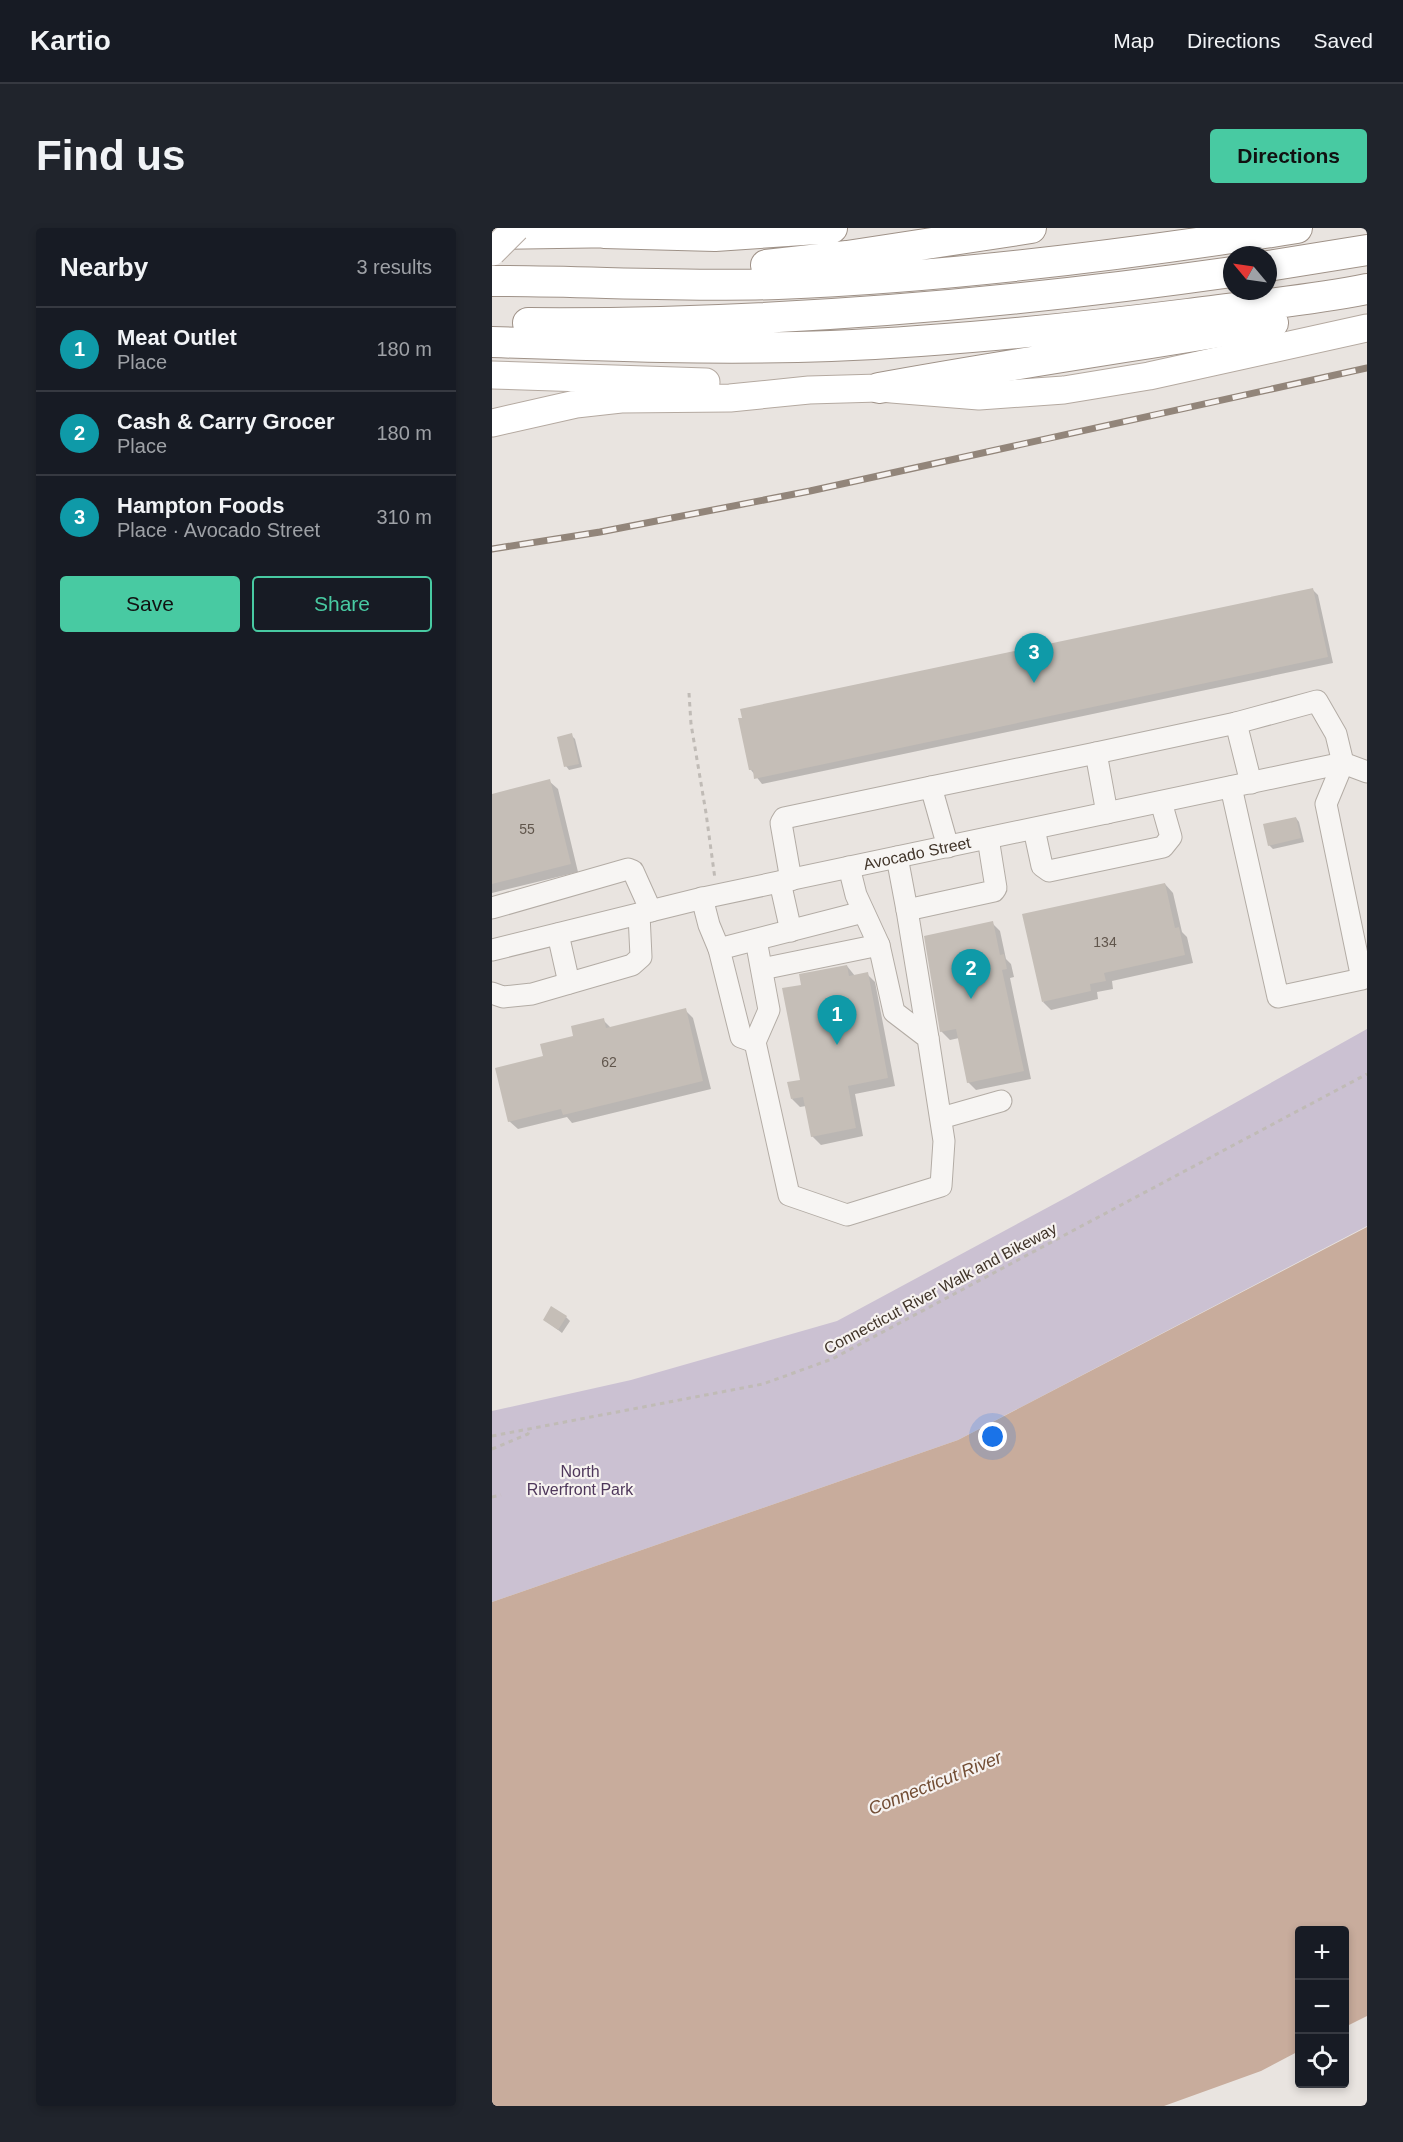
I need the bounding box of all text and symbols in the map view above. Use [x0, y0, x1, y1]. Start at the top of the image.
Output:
text: Kartio [30, 25, 111, 56]
text: Map [1113, 29, 1154, 52]
text: Directions [1187, 29, 1280, 52]
text: Saved [1313, 29, 1373, 52]
button: Directions [1210, 129, 1367, 183]
text: Find us [36, 132, 185, 179]
north arrow [1223, 246, 1277, 300]
text: Nearby [60, 252, 148, 282]
text: 3 results [356, 256, 432, 278]
text: Meat Outlet [117, 325, 237, 350]
text: 1 [74, 338, 85, 360]
text: 180 m [376, 338, 432, 360]
text: Place [117, 351, 167, 373]
text: Cash & Carry Grocer [117, 409, 335, 434]
text: 2 [74, 422, 85, 444]
text: 180 m [376, 422, 432, 444]
text: Place [117, 435, 167, 457]
text: Hampton Foods [117, 493, 284, 518]
text: 3 [74, 506, 85, 528]
text: 310 m [376, 506, 432, 528]
text: Place · Avocado Street [117, 519, 320, 541]
button: Save [60, 576, 240, 632]
button: Share [252, 576, 432, 632]
pin: 3 [1014, 634, 1054, 683]
house number: 55 [519, 821, 535, 837]
street label: Avocado Street [862, 834, 973, 873]
house number: 134 [1093, 934, 1117, 950]
pin: 2 [952, 950, 990, 999]
pin: 1 [818, 996, 856, 1045]
house number: 62 [601, 1054, 617, 1070]
street label: Connecticut River Walk and Bikeway [821, 1220, 1059, 1357]
your location [978, 1422, 1007, 1451]
park label: North Riverfront Park [527, 1463, 634, 1498]
water label: Connecticut River [865, 1747, 1006, 1819]
map controls [1295, 1926, 1349, 2088]
button: + [1295, 1926, 1349, 1980]
button: − [1295, 1980, 1349, 2034]
button: locate [1295, 2034, 1349, 2088]

